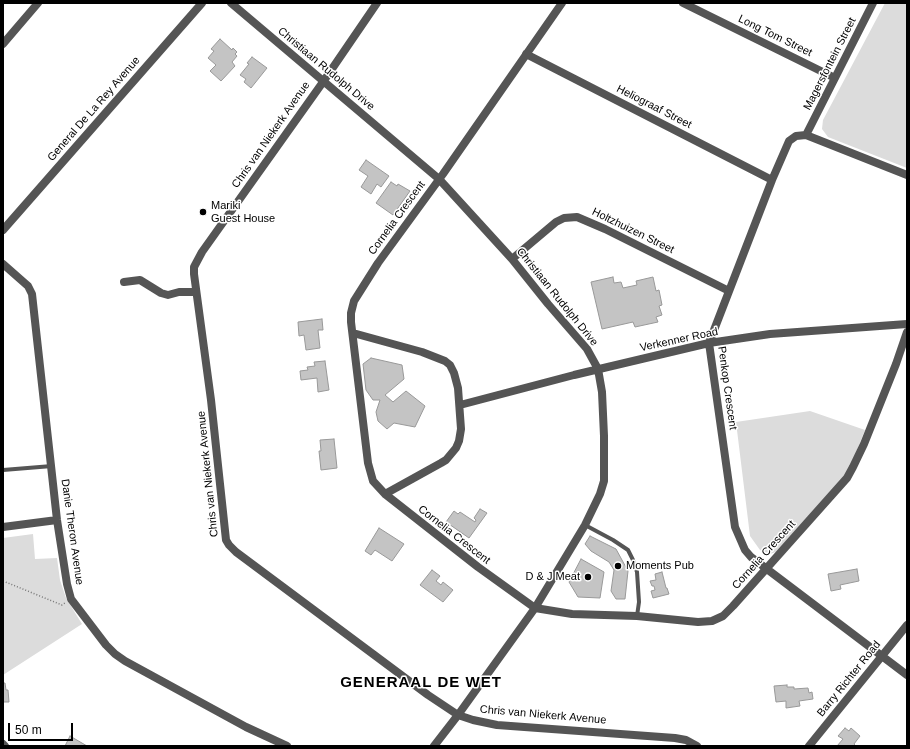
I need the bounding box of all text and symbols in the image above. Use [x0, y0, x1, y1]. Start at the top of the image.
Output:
street label: Long Tom Street [736, 12, 814, 60]
street label: Magersfontein Street [801, 16, 859, 112]
street label: Christiaan Rudolph Drive [275, 25, 377, 113]
street label: General De La Rey Avenue [45, 54, 143, 164]
street label: Chris van Niekerk Avenue [229, 79, 313, 191]
street label: Heliograaf Street [614, 82, 694, 132]
street label: Cornelia Crescent [366, 179, 428, 257]
place label: Mariki Guest House [211, 199, 275, 225]
street label: Holtzhuizen Street [590, 205, 676, 257]
marker: Mariki Guest House [198, 207, 208, 217]
street label: Christiaan Rudolph Drive [513, 245, 601, 349]
street label: Verkenner Road [639, 325, 719, 355]
street label: Penkop Crescent [715, 345, 739, 431]
street label: Chris van Niekerk Avenue [195, 410, 221, 538]
street label: Danie Theron Avenue [58, 478, 86, 586]
street label: Cornelia Crescent [415, 503, 493, 567]
street label: Cornelia Crescent [730, 518, 798, 592]
place label: Moments Pub [626, 559, 694, 573]
marker: Moments Pub [613, 561, 623, 571]
place label: D & J Meat [526, 570, 580, 584]
marker: D & J Meat [583, 572, 593, 582]
street label: Barry Richter Road [814, 639, 884, 719]
district label: GENERAAL DE WET [340, 674, 502, 692]
street label: Chris van Niekerk Avenue [479, 703, 607, 727]
scale bar [10, 715, 75, 741]
text: 50 m [15, 723, 42, 737]

